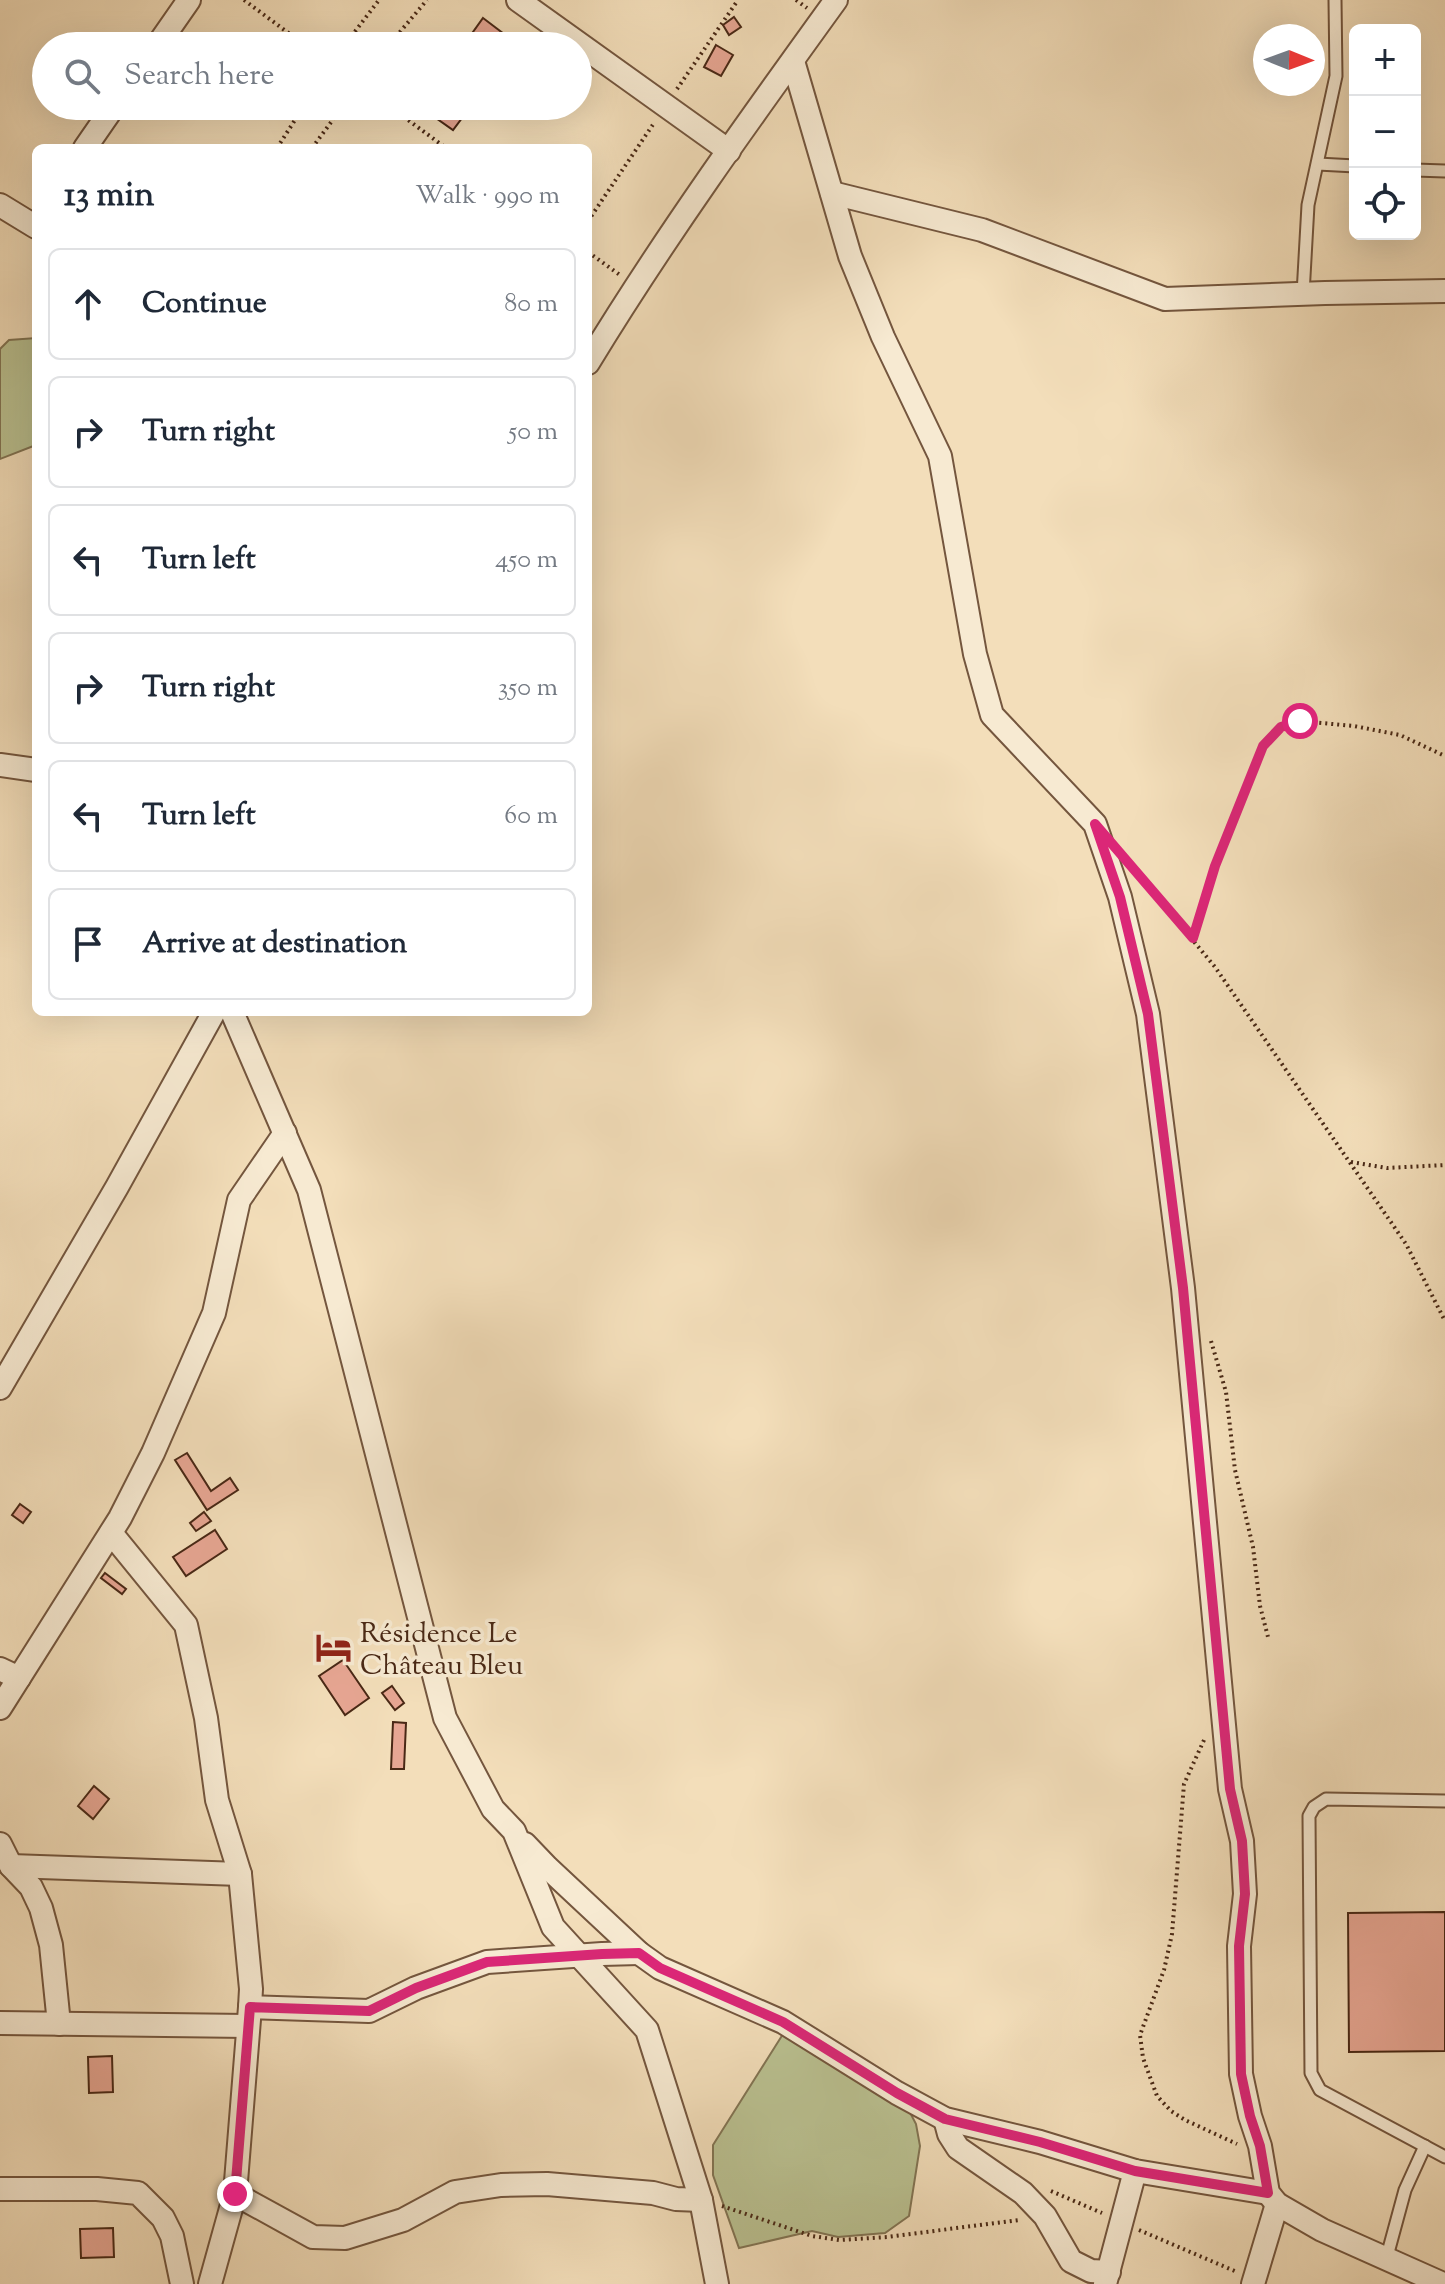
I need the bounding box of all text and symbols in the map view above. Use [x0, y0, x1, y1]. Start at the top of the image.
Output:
north arrow [1253, 24, 1325, 96]
map controls [1349, 24, 1421, 240]
button: + [1349, 24, 1421, 96]
search box [32, 32, 592, 120]
icon: search [60, 54, 104, 98]
text: Search here [124, 55, 274, 98]
button: − [1349, 96, 1421, 168]
button: locate [1349, 168, 1421, 240]
text: 13 min [64, 172, 154, 221]
text: Walk · 990 m [415, 178, 560, 215]
icon: ahead [66, 282, 110, 326]
text: Continue [142, 283, 267, 326]
text: 80 m [504, 286, 558, 323]
icon: right [66, 410, 110, 454]
text: Turn right [142, 411, 275, 454]
text: 50 m [508, 414, 558, 451]
icon: left [66, 538, 110, 582]
text: Turn left [142, 539, 256, 582]
text: 450 m [495, 542, 558, 579]
icon: right [66, 666, 110, 710]
text: Turn right [142, 667, 275, 710]
text: 350 m [498, 670, 558, 707]
route start [1282, 703, 1318, 739]
icon: left [66, 794, 110, 838]
text: Turn left [142, 795, 256, 838]
text: 60 m [504, 798, 558, 835]
icon: arrive [66, 922, 110, 966]
text: Arrive at destination [142, 923, 407, 966]
place label: Résidence Le Château Bleu [360, 1615, 523, 1687]
hotel icon: Résidence Le Château Bleu [315, 1629, 353, 1667]
route end [217, 2176, 253, 2212]

